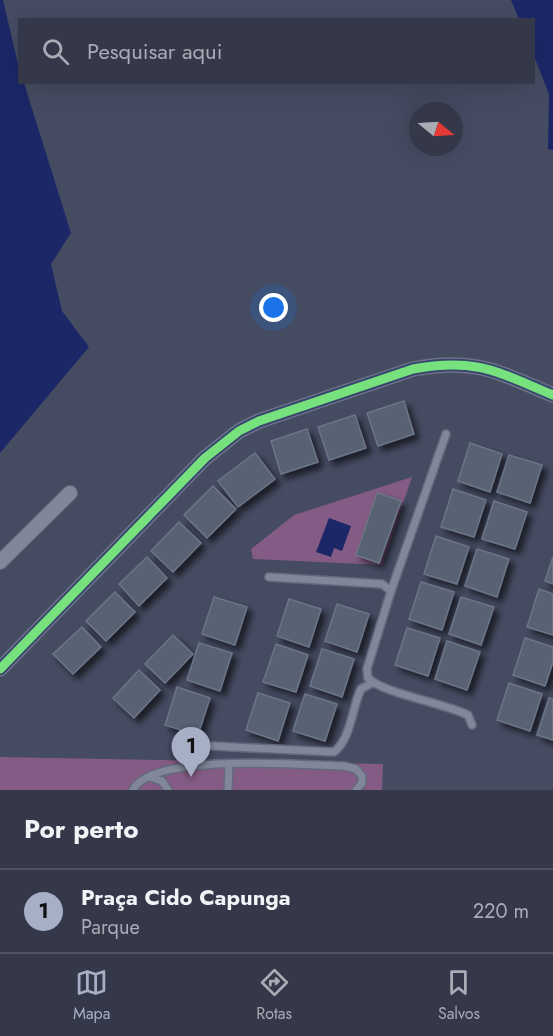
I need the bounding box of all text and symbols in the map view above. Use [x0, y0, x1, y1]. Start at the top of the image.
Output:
search box [18, 18, 535, 84]
icon: search [39, 35, 72, 68]
text: Pesquisar aqui [87, 35, 222, 67]
north arrow [409, 102, 463, 156]
your location [259, 293, 288, 322]
pin: 1 [172, 728, 210, 777]
text: Por perto [24, 810, 138, 848]
text: Praça Cido Capunga [81, 881, 291, 913]
text: 1 [38, 897, 49, 926]
text: 220 m [473, 897, 529, 926]
text: Parque [81, 913, 140, 942]
tab: Mapa [73, 966, 110, 1025]
tab: Rotas [256, 966, 292, 1025]
tab: Salvos [438, 966, 480, 1025]

